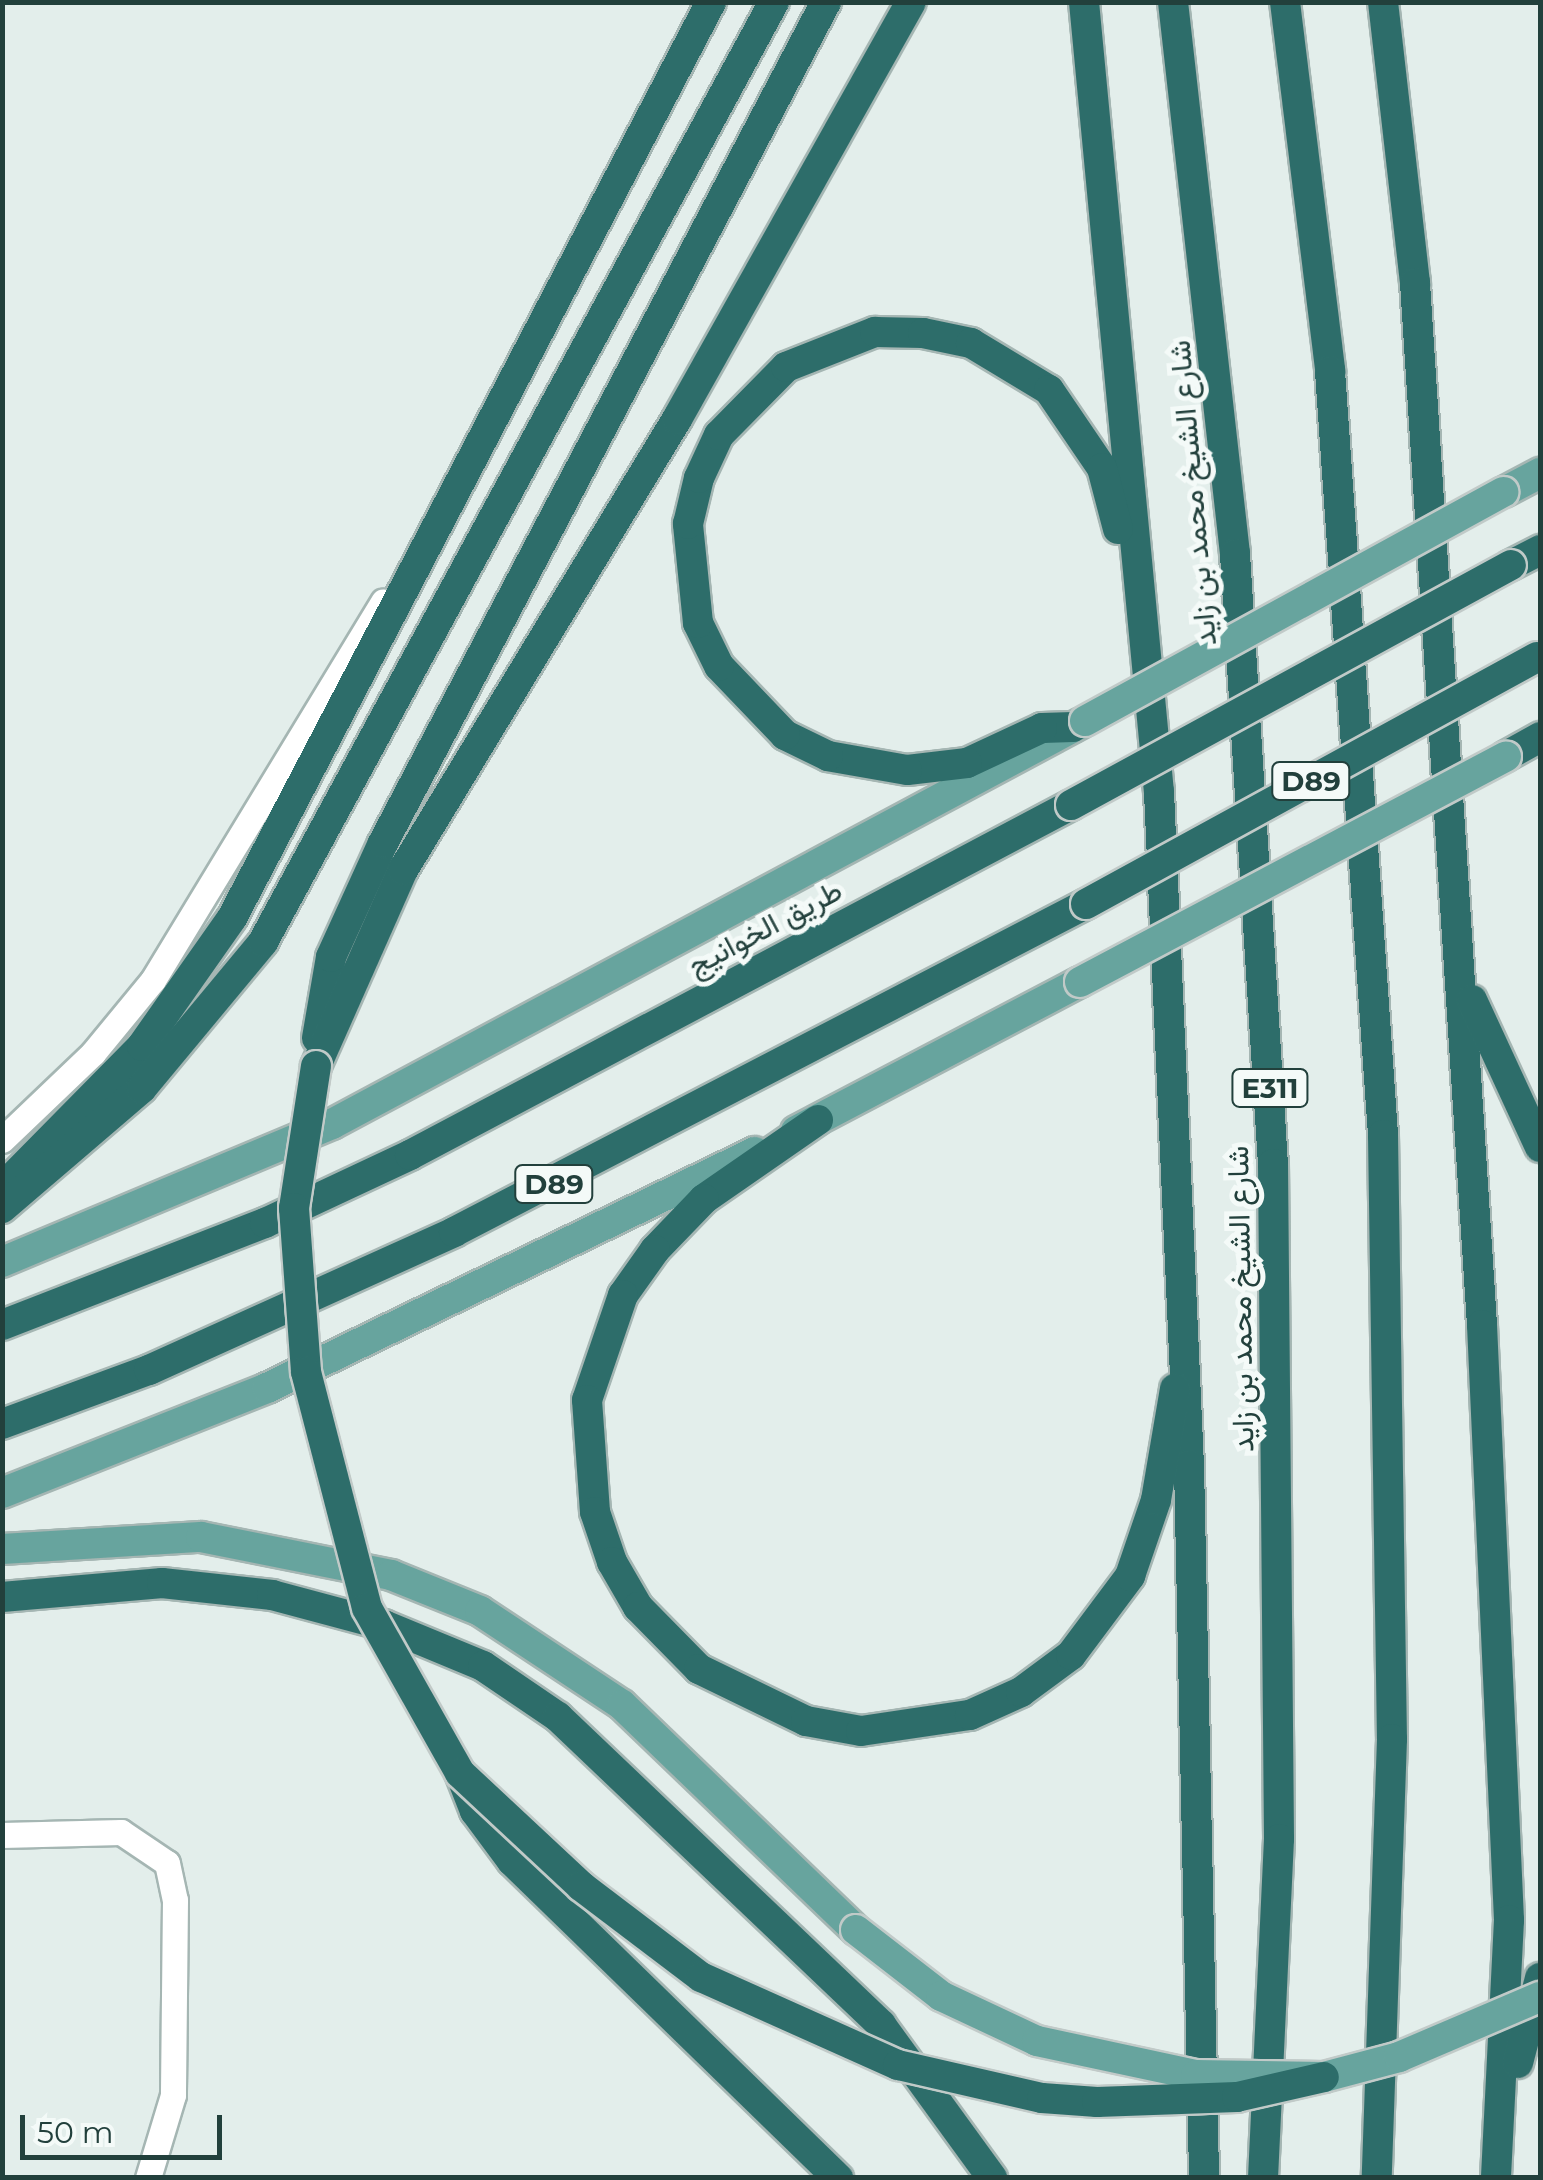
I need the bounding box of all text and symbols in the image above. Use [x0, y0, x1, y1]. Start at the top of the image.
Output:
street label: شارع الشيخ محمد بن زايد [1162, 339, 1224, 647]
road number: D89 [1271, 758, 1351, 804]
street label: طريق الخوانيج [682, 872, 848, 984]
road number: E311 [1230, 1065, 1310, 1111]
street label: شارع الشيخ محمد بن زايد [1220, 1146, 1262, 1452]
road number: D89 [514, 1161, 594, 1207]
scale bar [25, 2095, 228, 2157]
text: 50 m [37, 2114, 114, 2151]

